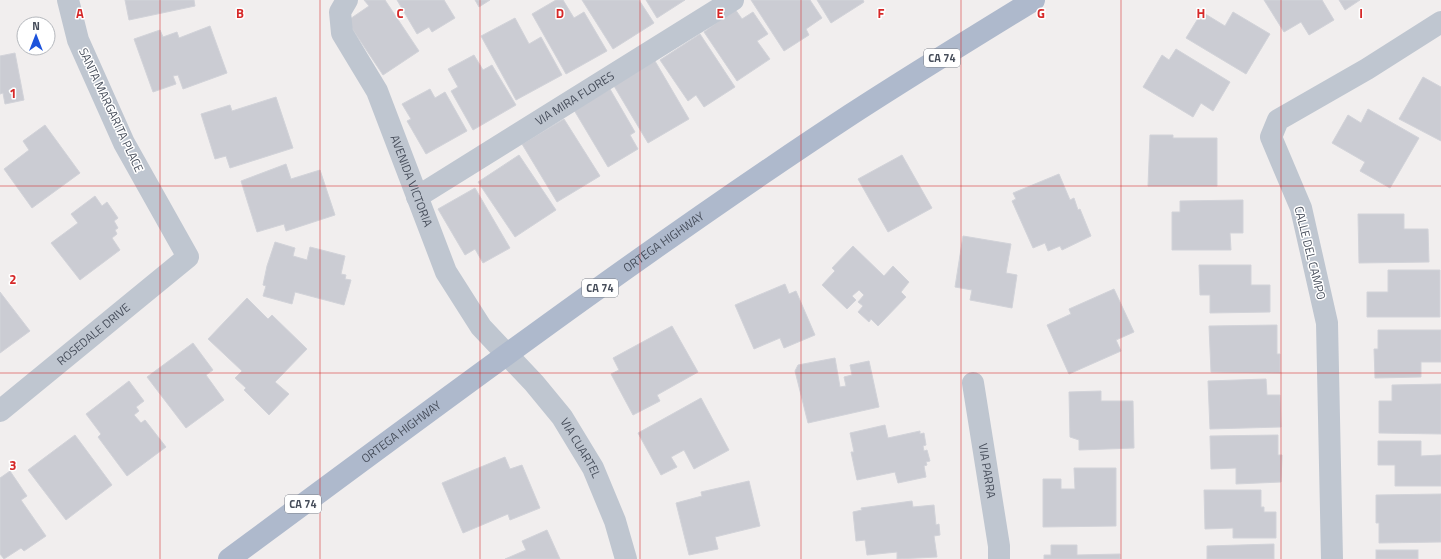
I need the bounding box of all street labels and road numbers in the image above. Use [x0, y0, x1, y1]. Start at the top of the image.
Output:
street label: SANTA MARGARITA PLACE [74, 44, 149, 175]
road number: CA 74 [924, 49, 960, 67]
street label: VIA MIRA FLORES [531, 66, 618, 130]
street label: AVENIDA VICTORIA [386, 132, 438, 229]
street label: CALLE DEL CAMPO [1290, 204, 1331, 302]
street label: ORTEGA HIGHWAY [619, 206, 708, 277]
road number: CA 74 [582, 279, 618, 297]
street label: ROSEDALE DRIVE [52, 298, 134, 370]
street label: ORTEGA HIGHWAY [357, 395, 445, 467]
street label: VIA CUARTEL [556, 414, 606, 481]
street label: VIA PARRA [974, 442, 1001, 500]
road number: CA 74 [285, 495, 321, 513]

